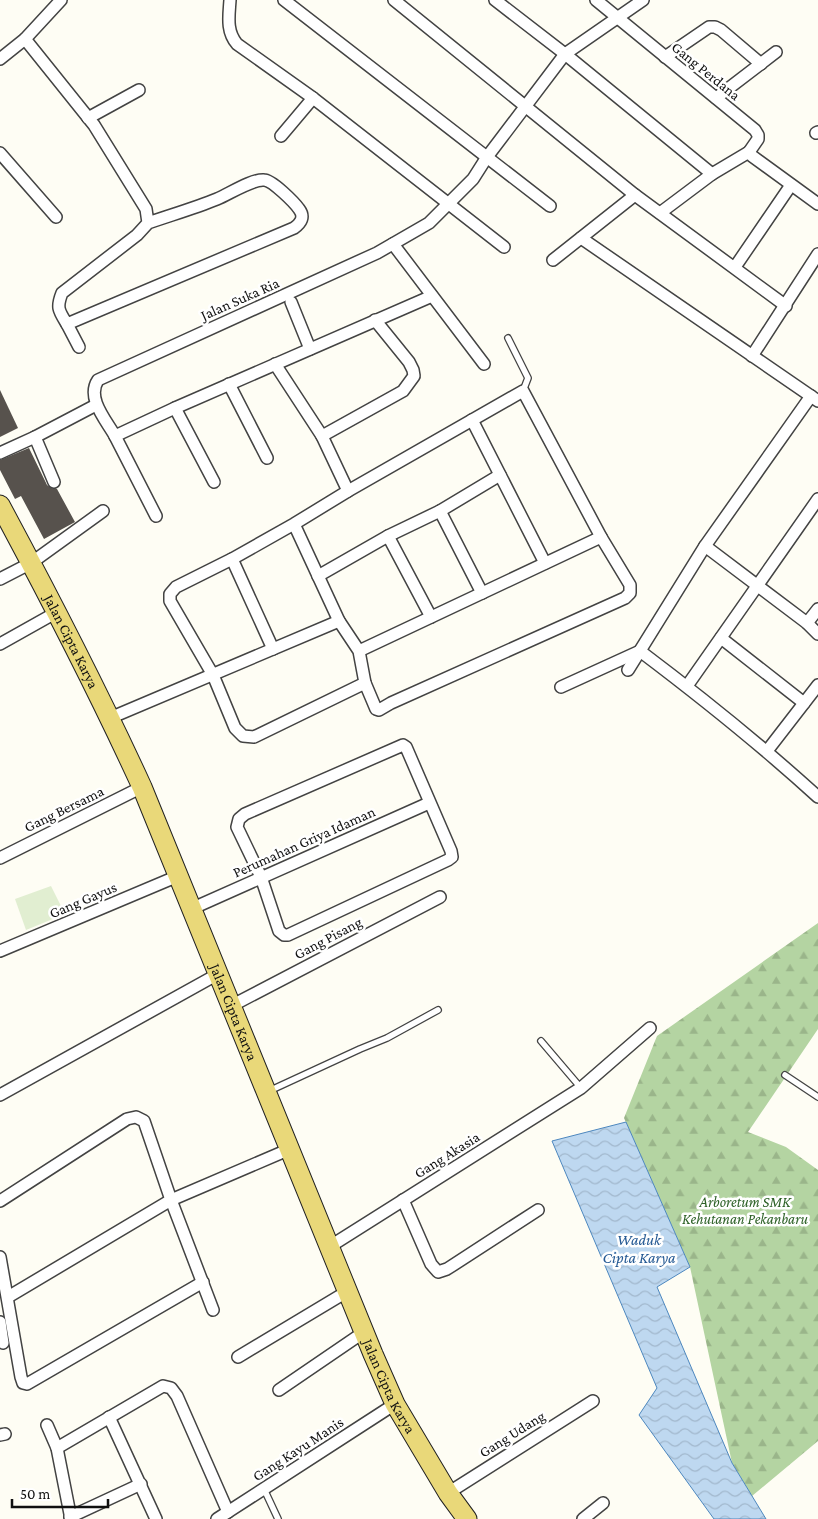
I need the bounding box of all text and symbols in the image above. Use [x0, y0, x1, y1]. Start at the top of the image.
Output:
street label: Gang Perdana [668, 39, 743, 104]
street label: Jalan Suka Ria [196, 275, 282, 325]
street label: Jalan Cipta Karya [39, 590, 102, 691]
street label: Gang Bersama [22, 783, 107, 836]
street label: Perumahan Griya Idaman [231, 803, 378, 881]
street label: Gang Gayus [47, 879, 120, 922]
street label: Gang Pisang [292, 914, 365, 963]
street label: Jalan Cipta Karya [205, 960, 261, 1063]
street label: Gang Akasia [411, 1129, 483, 1182]
park label: Arboretum SMK Kehutanan Pekanbaru [682, 1194, 808, 1227]
water label: Waduk Cipta Karya [602, 1231, 676, 1267]
street label: Jalan Cipta Karya [358, 1335, 419, 1436]
street label: Gang Udang [476, 1408, 548, 1461]
street label: Gang Kayu Manis [250, 1414, 347, 1485]
scale bar [12, 1476, 109, 1508]
text: 50 m [20, 1486, 50, 1502]

